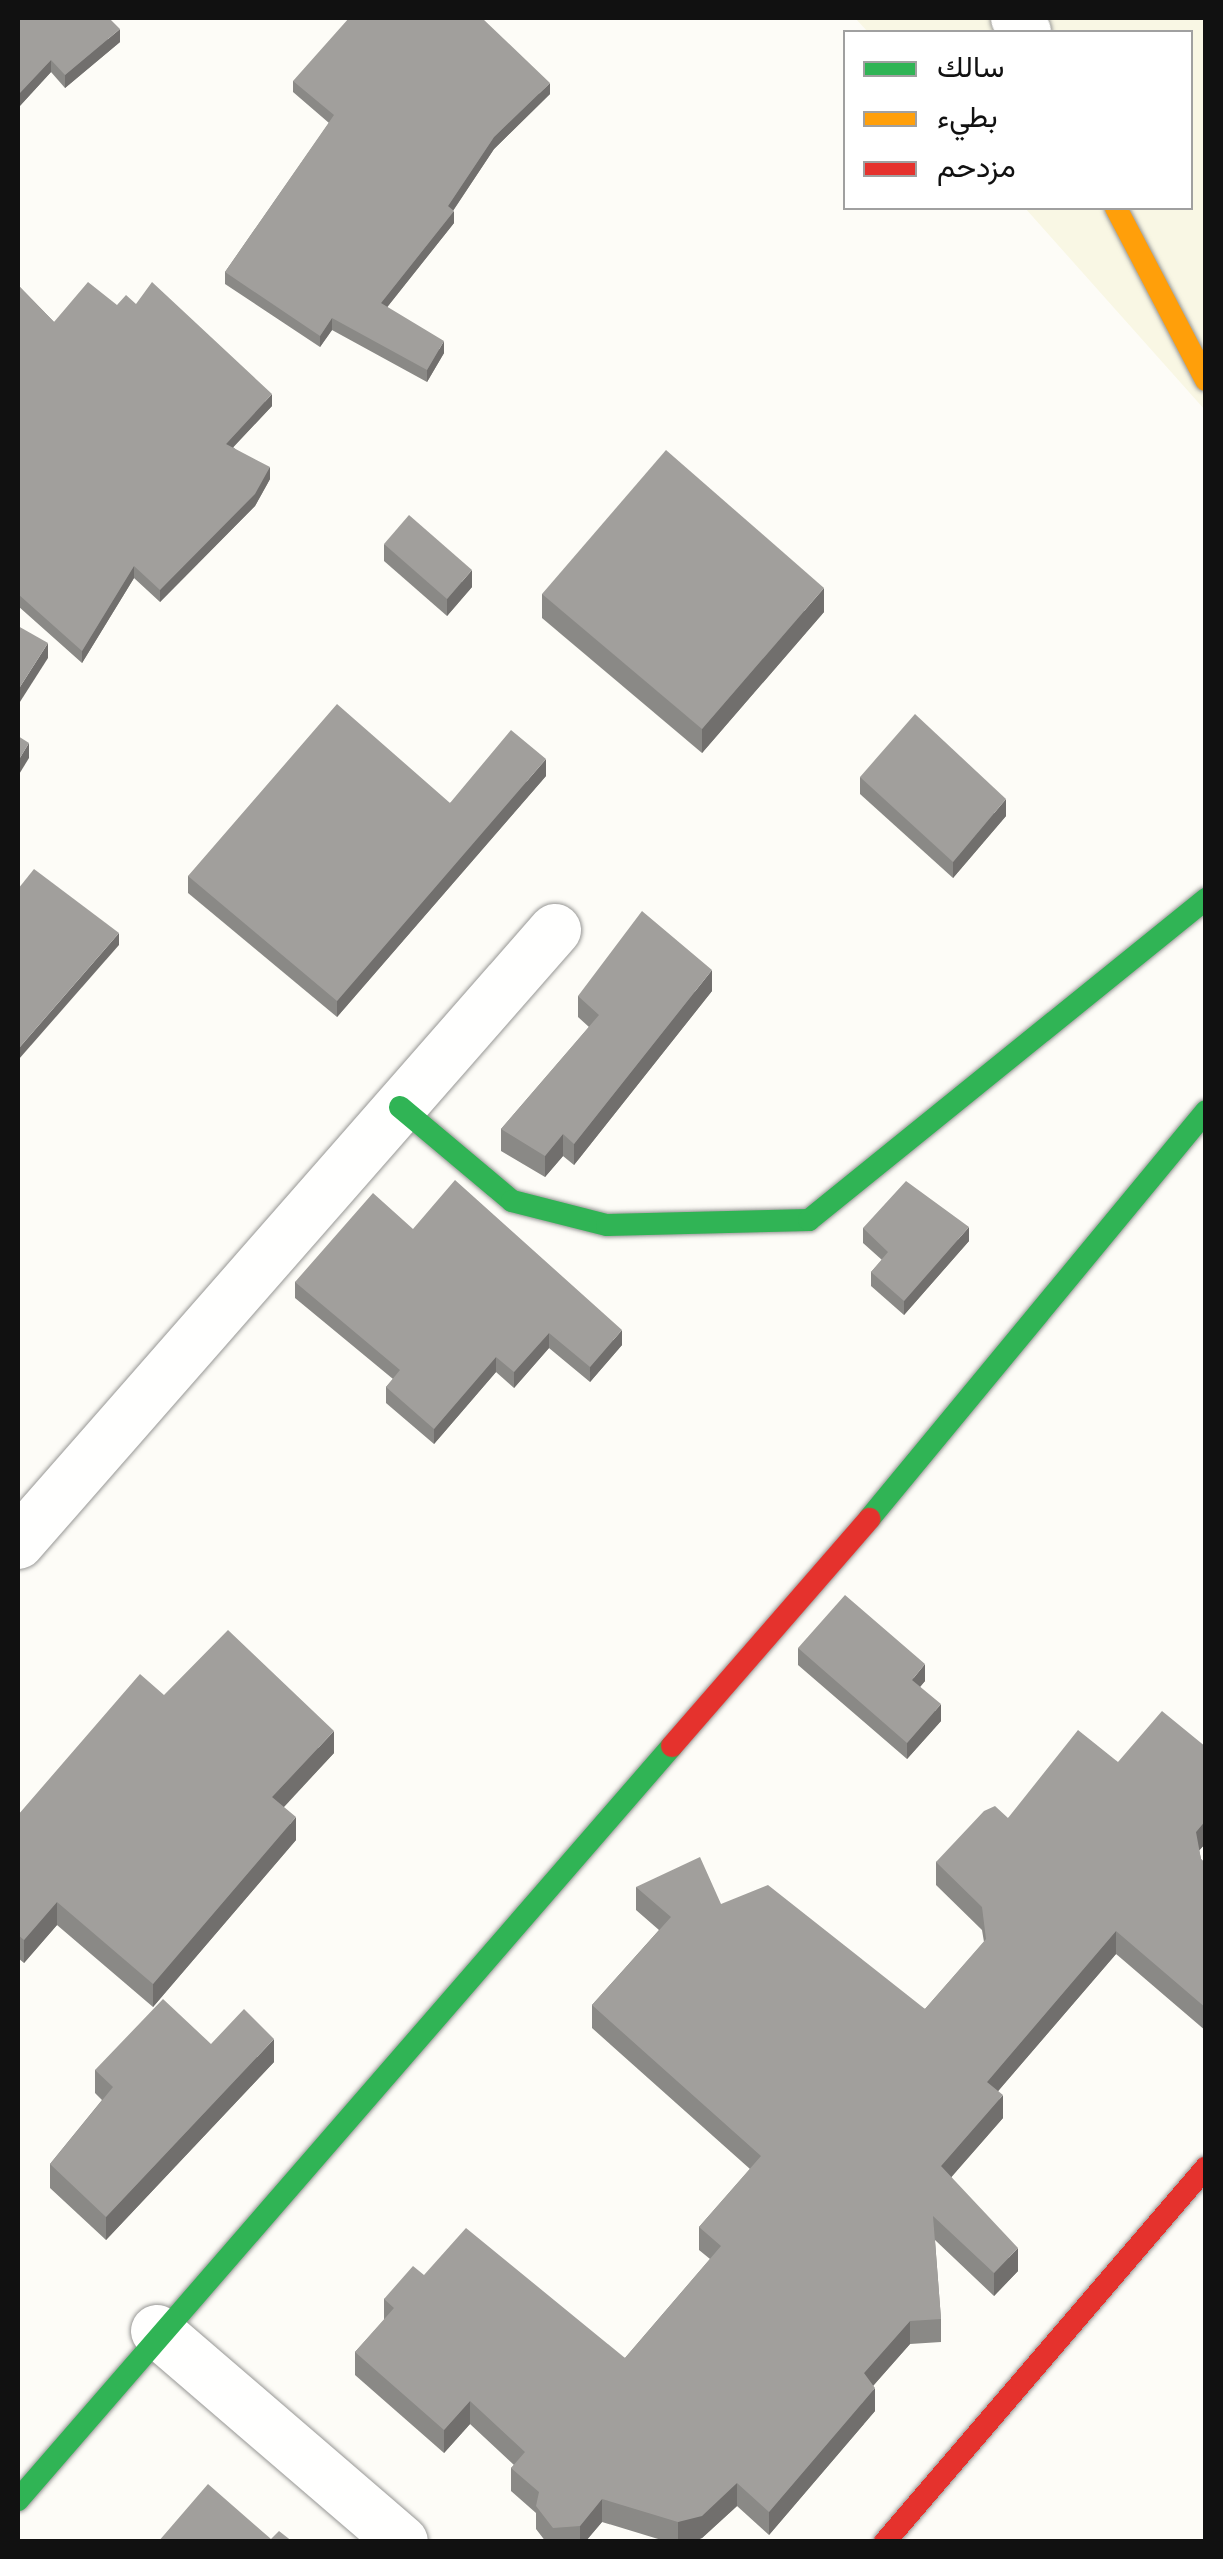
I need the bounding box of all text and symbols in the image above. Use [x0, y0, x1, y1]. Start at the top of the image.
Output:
legend [843, 30, 1193, 210]
text: سالك [937, 45, 1004, 86]
text: بطيء [937, 95, 998, 136]
text: مزدحم [937, 145, 1016, 186]

